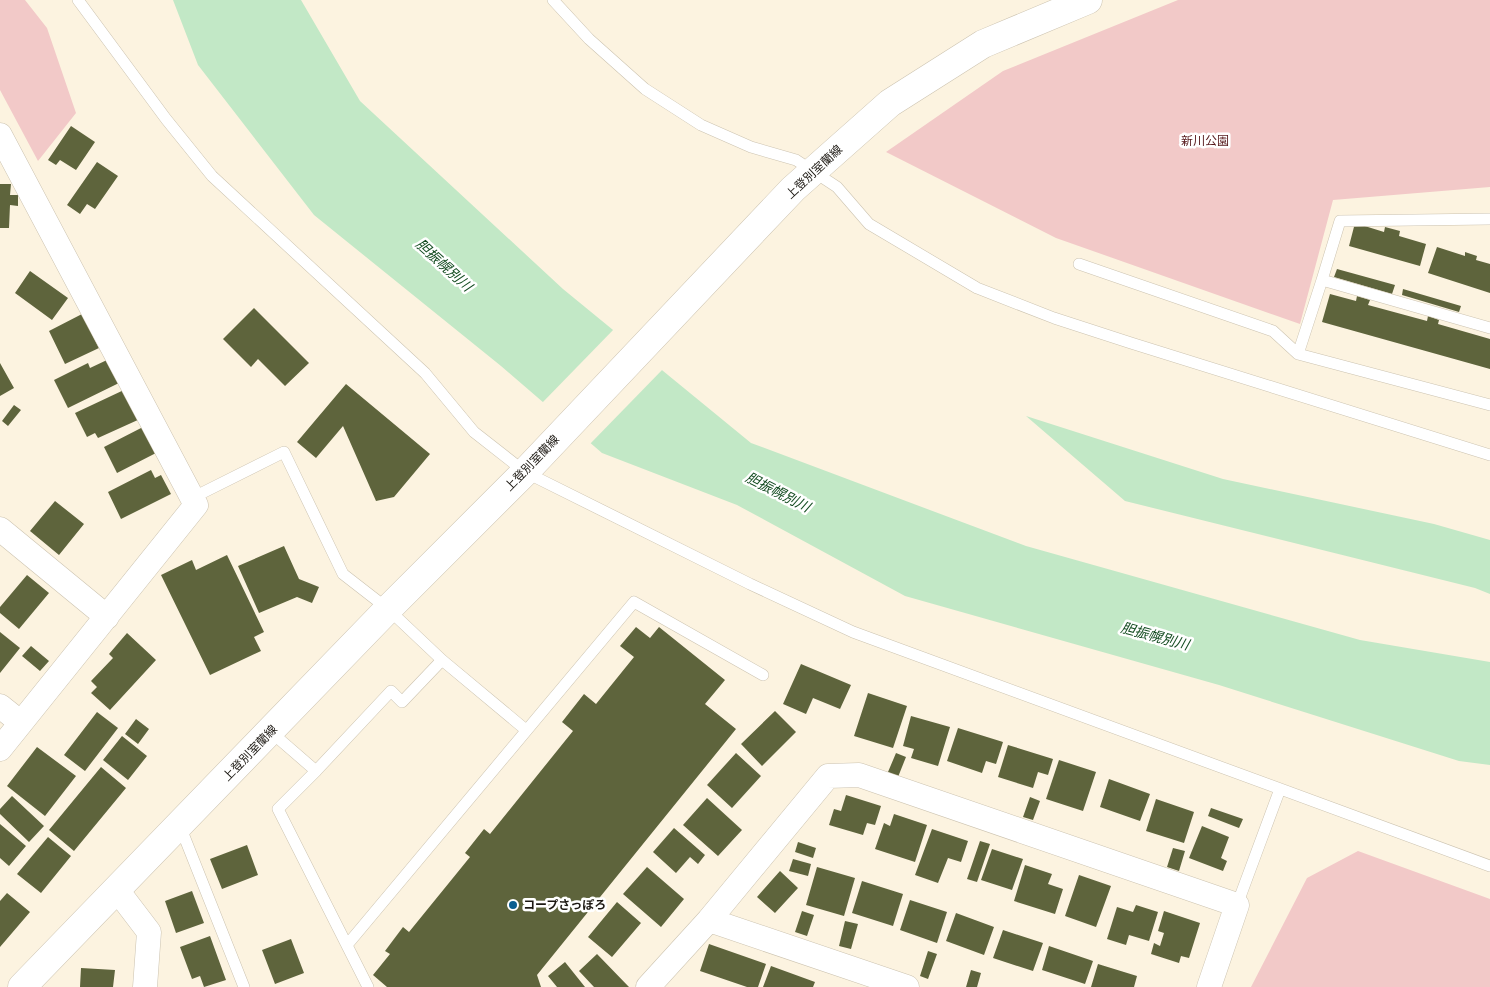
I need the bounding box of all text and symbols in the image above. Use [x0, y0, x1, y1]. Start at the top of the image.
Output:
park label: 新川公園 [1181, 133, 1229, 149]
street label: 上登別室蘭線 [782, 142, 846, 202]
water label: 胆振幌別川 [411, 235, 478, 297]
street label: 上登別室蘭線 [501, 432, 563, 494]
water label: 胆振幌別川 [742, 468, 815, 518]
water label: 胆振幌別川 [1119, 618, 1193, 655]
street label: 上登別室蘭線 [219, 722, 281, 784]
place label: コープさっぽろ [523, 897, 606, 913]
marker: コープさっぽろ [507, 899, 519, 911]

